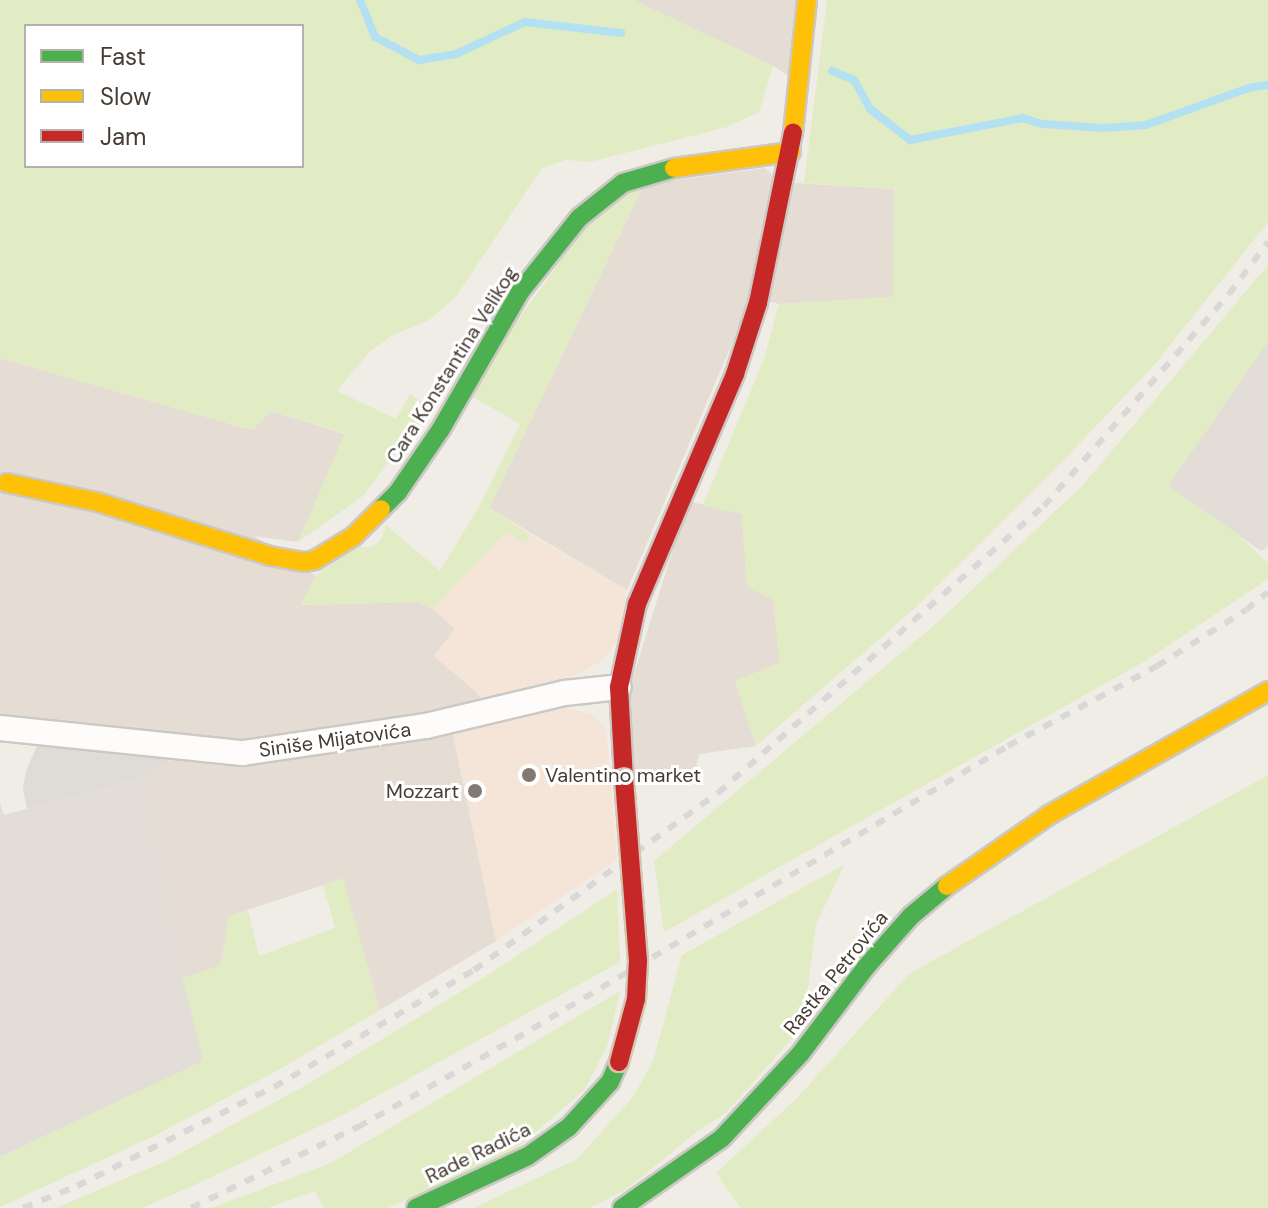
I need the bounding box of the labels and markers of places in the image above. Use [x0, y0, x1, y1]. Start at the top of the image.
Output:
place label: Valentino market [545, 763, 701, 787]
marker: Valentino market [520, 766, 538, 784]
place label: Mozzart [386, 779, 459, 803]
marker: Mozzart [466, 782, 484, 800]

